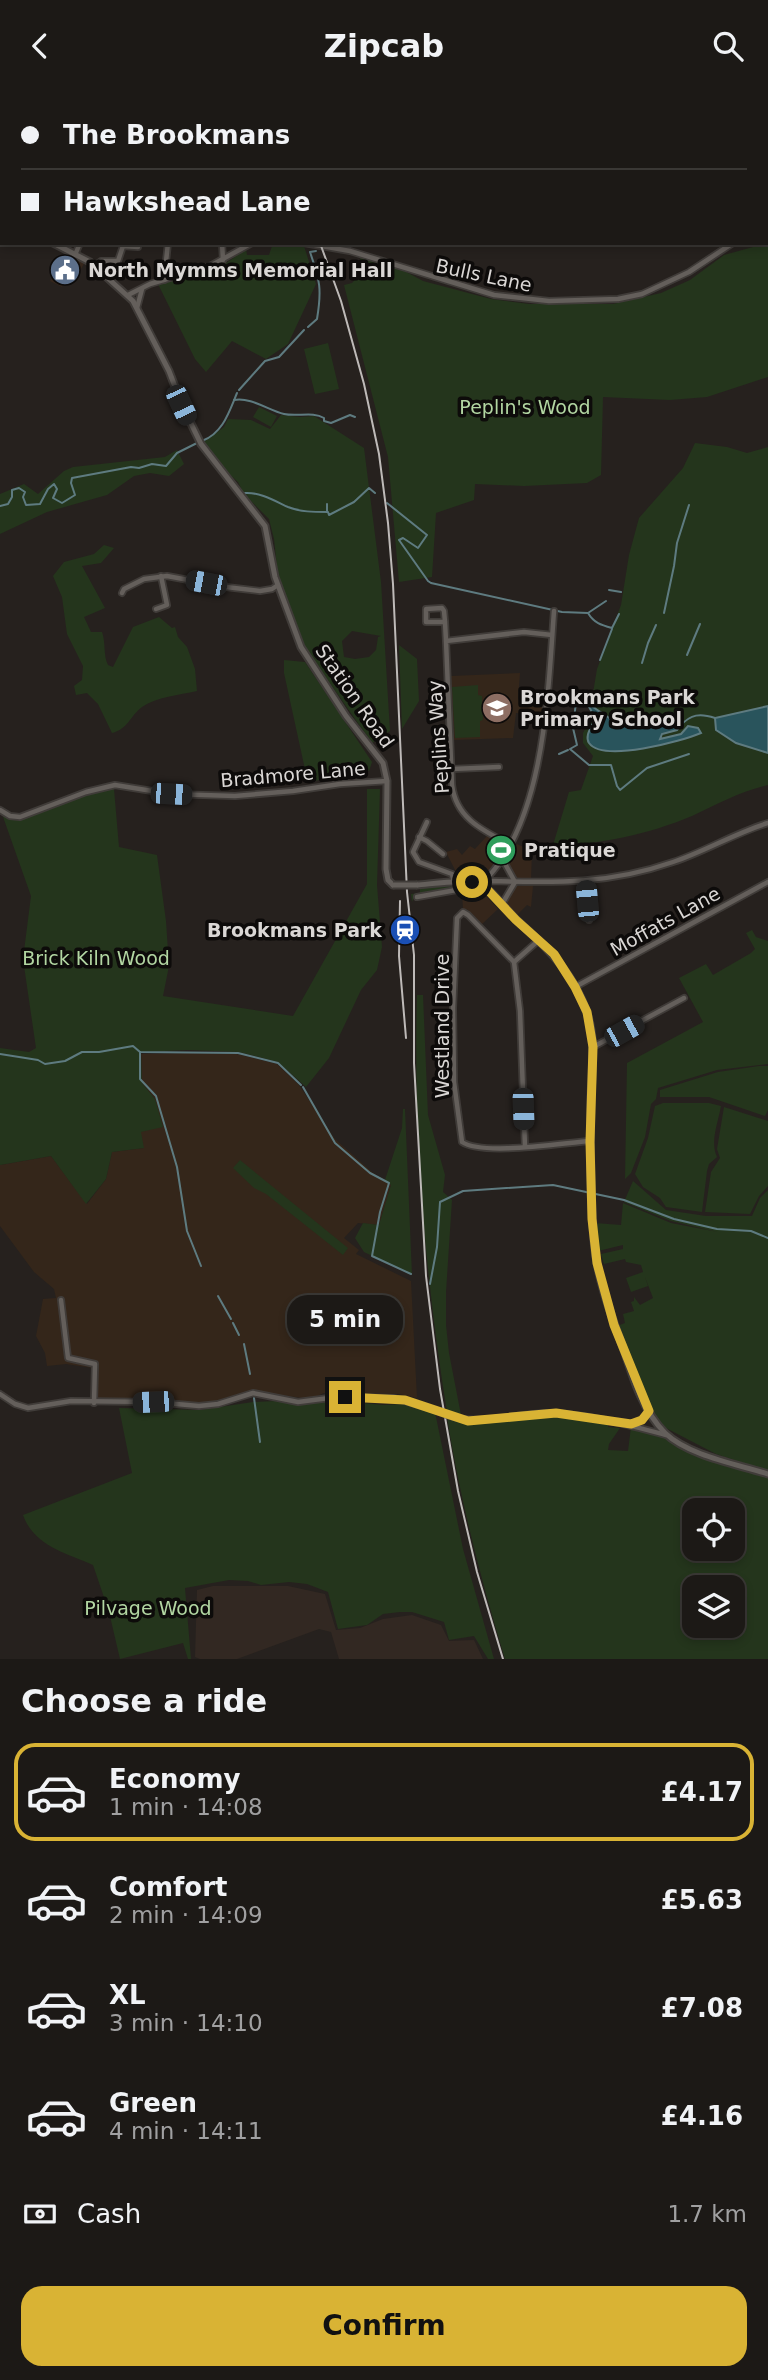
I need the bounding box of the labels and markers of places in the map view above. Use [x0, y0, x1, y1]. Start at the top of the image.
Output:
public building icon: North Mymms Memorial Hall [48, 253, 82, 287]
place label: North Mymms Memorial Hall [88, 259, 393, 281]
place label: Brookmans Park Primary School [520, 686, 695, 730]
school or university icon: Brookmans Park Primary School [480, 691, 514, 725]
sports icon: Pratique [484, 833, 518, 867]
place label: Pratique [524, 839, 616, 861]
station icon: Brookmans Park [388, 913, 422, 947]
place label: Brookmans Park [207, 919, 382, 941]

